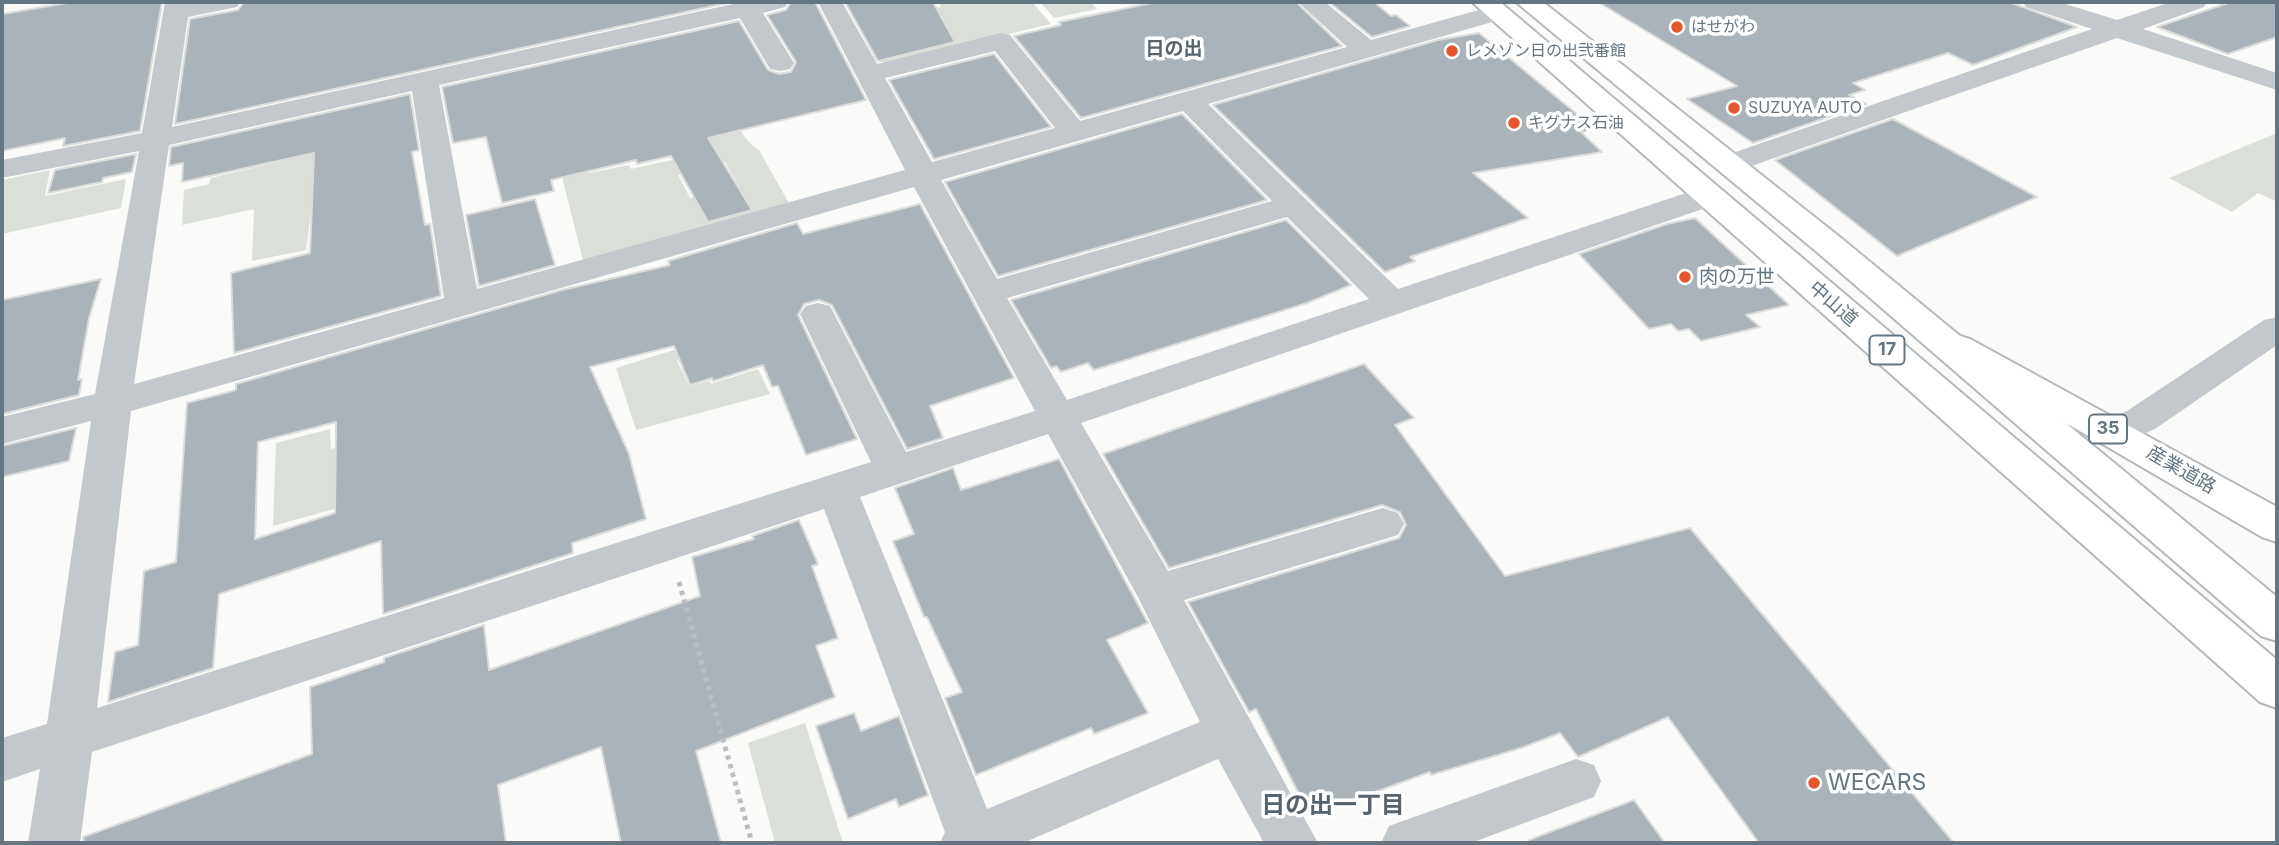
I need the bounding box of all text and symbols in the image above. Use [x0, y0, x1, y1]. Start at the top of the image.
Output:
place label: はせがわ [1691, 17, 1755, 37]
marker: はせがわ [1669, 19, 1685, 35]
district label: 日の出 [1146, 38, 1202, 60]
place label: レメゾン日の出弐番館 [1466, 41, 1626, 61]
marker: レメゾン日の出弐番館 [1444, 43, 1460, 59]
place label: SUZUYA AUTO [1748, 98, 1862, 118]
marker: SUZUYA AUTO [1726, 100, 1742, 116]
place label: キグナス石油 [1528, 113, 1624, 133]
marker: キグナス石油 [1506, 115, 1522, 131]
place label: 肉の万世 [1699, 266, 1775, 288]
marker: 肉の万世 [1677, 269, 1693, 285]
street label: 中山道 [1804, 277, 1862, 331]
road number: 17 [1870, 336, 1904, 364]
road number: 35 [2089, 414, 2127, 444]
street label: 産業道路 [2142, 441, 2220, 499]
place label: WECARS [1828, 769, 1926, 797]
marker: WECARS [1806, 775, 1822, 791]
district label: 日の出一丁目 [1261, 792, 1405, 820]

